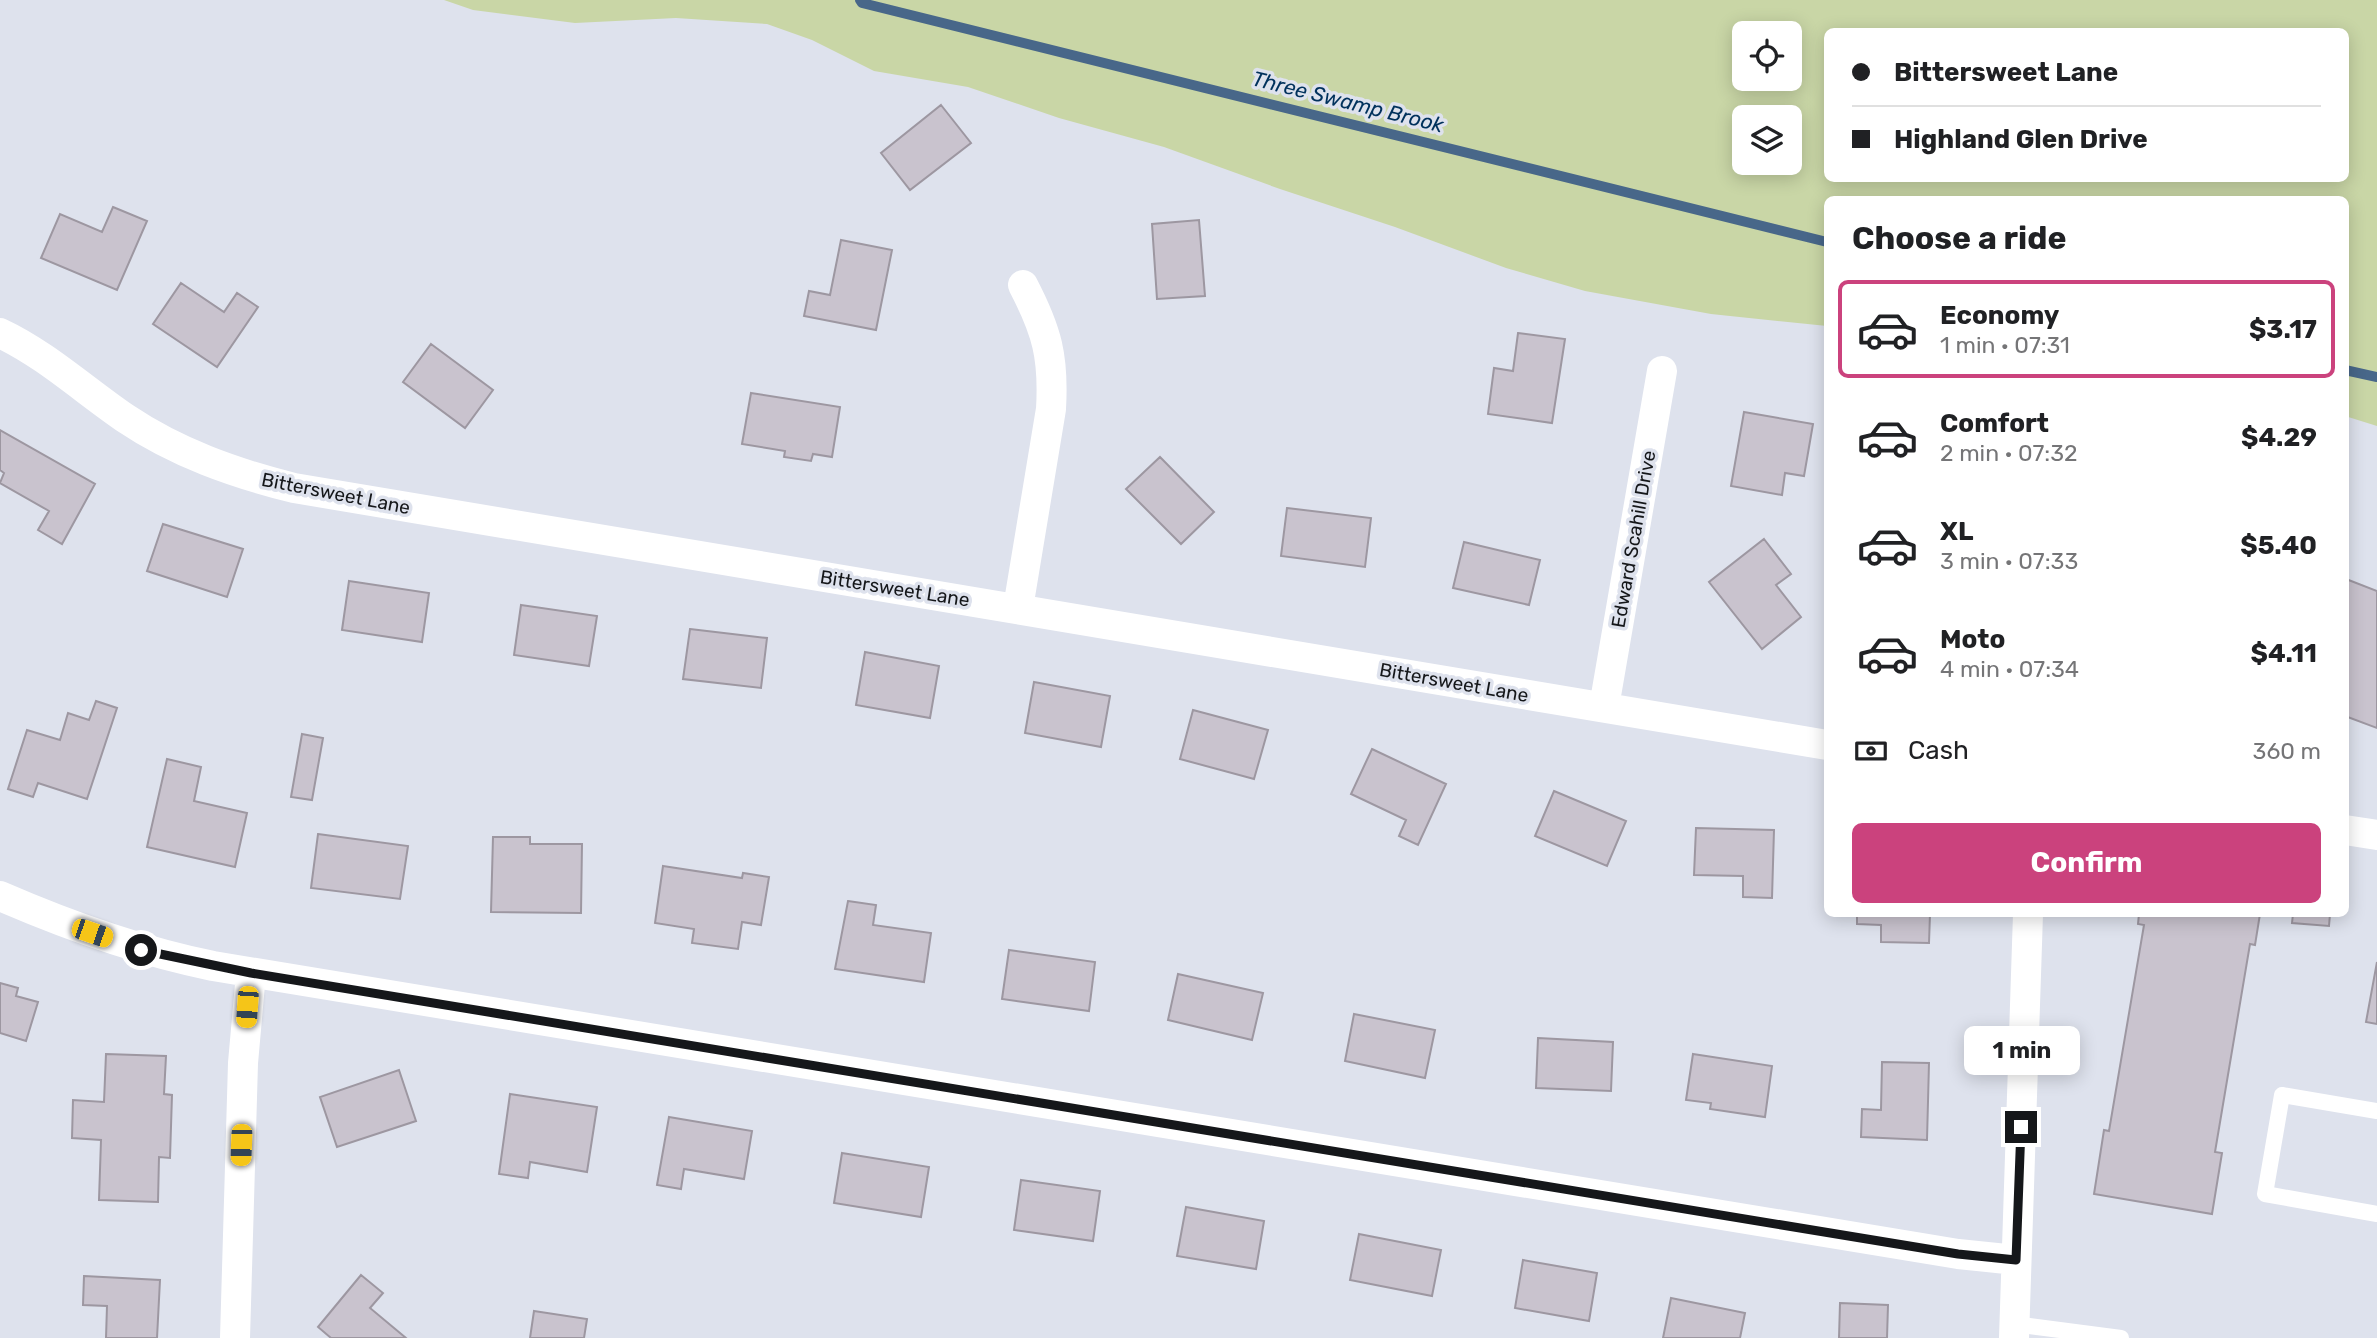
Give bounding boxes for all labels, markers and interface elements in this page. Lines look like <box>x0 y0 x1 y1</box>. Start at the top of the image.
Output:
map controls <box>1732 21 1802 175</box>
button: locate <box>1732 21 1802 91</box>
text: Bittersweet Lane <box>1894 57 2118 88</box>
water label: Three Swamp Brook <box>1250 66 1448 138</box>
button: layers <box>1732 105 1802 175</box>
text: Highland Glen Drive <box>1894 124 2148 155</box>
text: Choose a ride <box>1852 219 2066 257</box>
icon: car <box>1856 298 1919 361</box>
text: Economy <box>1940 300 2059 331</box>
text: $3.17 <box>2249 314 2317 345</box>
text: 1 min · 07:31 <box>1940 331 2070 359</box>
icon: car <box>1856 406 1919 469</box>
text: Comfort <box>1940 408 2049 439</box>
text: $4.29 <box>2241 422 2317 453</box>
text: 2 min · 07:32 <box>1940 439 2078 467</box>
street label: Edward Scahill Drive <box>1607 449 1660 630</box>
street label: Bittersweet Lane <box>260 468 412 519</box>
icon: car <box>1856 514 1919 577</box>
text: XL <box>1940 516 1973 547</box>
text: $5.40 <box>2240 530 2317 561</box>
text: 3 min · 07:33 <box>1940 547 2078 575</box>
street label: Bittersweet Lane <box>819 565 971 612</box>
icon: car <box>1856 622 1919 685</box>
text: Moto <box>1940 624 2005 655</box>
text: $4.11 <box>2251 638 2317 669</box>
text: 4 min · 07:34 <box>1940 655 2079 683</box>
street label: Bittersweet Lane <box>1378 658 1530 707</box>
icon: cash <box>1852 732 1890 770</box>
text: Cash <box>1908 735 1969 766</box>
text: 360 m <box>2253 737 2321 765</box>
button: Confirm <box>1852 823 2321 903</box>
car <box>69 916 116 950</box>
route start <box>125 934 157 966</box>
car <box>236 985 259 1029</box>
callout: 1 min <box>1963 1026 2079 1074</box>
text: 1 min <box>1993 1036 2051 1064</box>
route end <box>2005 1111 2037 1143</box>
car <box>230 1124 253 1166</box>

